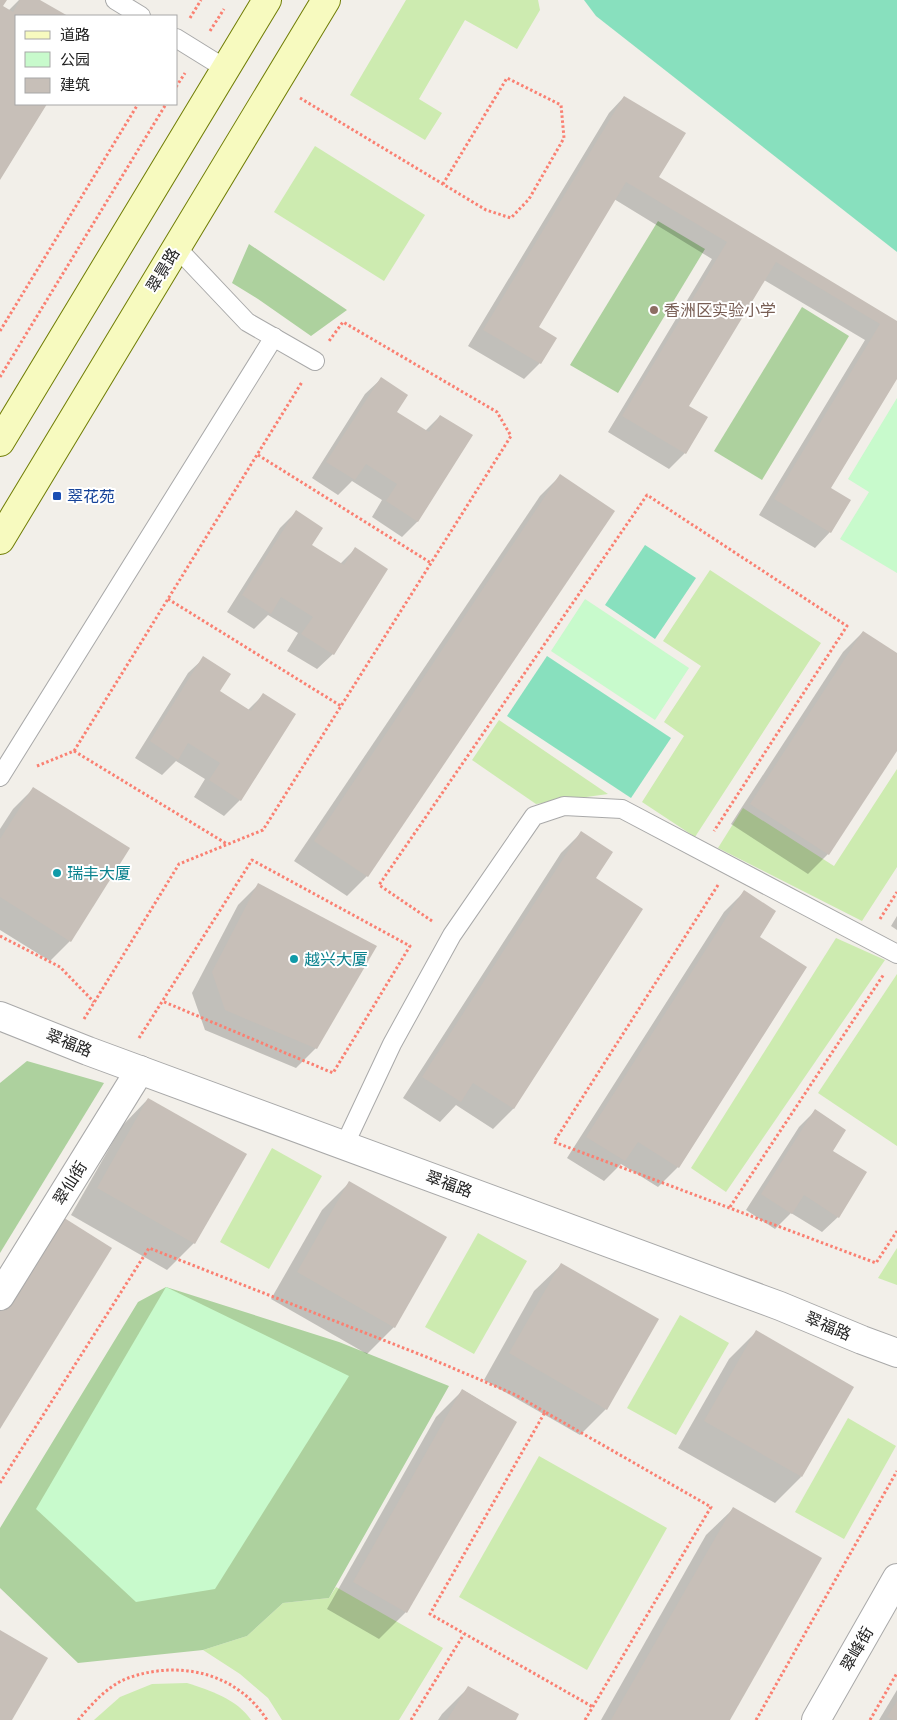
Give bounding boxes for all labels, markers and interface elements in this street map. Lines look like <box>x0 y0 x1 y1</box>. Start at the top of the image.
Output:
legend <box>15 15 178 105</box>
text: 道路 <box>60 26 90 44</box>
text: 公园 <box>60 51 90 69</box>
text: 建筑 <box>60 76 90 94</box>
street label: 翠景路 <box>142 245 184 295</box>
place label: 香洲区实验小学 <box>664 301 776 320</box>
marker: 香洲区实验小学 <box>648 304 660 316</box>
place label: 翠花苑 <box>67 487 115 506</box>
marker: 翠花苑 <box>51 490 63 502</box>
place label: 瑞丰大厦 <box>67 864 131 883</box>
marker: 瑞丰大厦 <box>51 867 63 879</box>
place label: 越兴大厦 <box>304 950 368 969</box>
marker: 越兴大厦 <box>288 953 300 965</box>
street label: 翠福路 <box>43 1025 95 1061</box>
street label: 翠仙街 <box>49 1158 91 1208</box>
street label: 翠福路 <box>423 1167 475 1201</box>
street label: 翠福路 <box>802 1308 854 1344</box>
street label: 翠峰街 <box>837 1623 877 1675</box>

